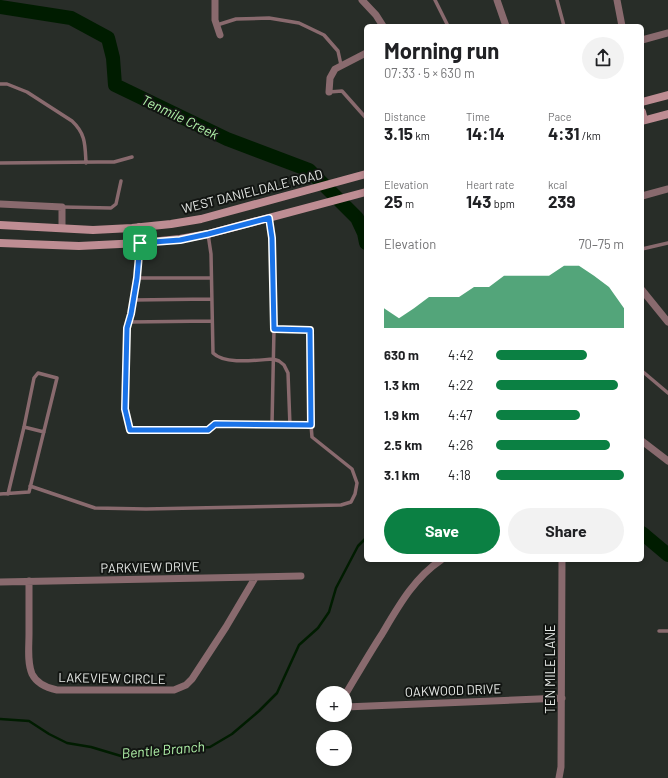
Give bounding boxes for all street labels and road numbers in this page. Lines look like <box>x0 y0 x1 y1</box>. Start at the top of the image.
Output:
street label: WEST DANIELDALE ROAD <box>180 166 324 216</box>
street label: PARKVIEW DRIVE <box>100 558 200 576</box>
street label: TEN MILE LANE <box>542 624 558 714</box>
street label: LAKEVIEW CIRCLE <box>58 669 166 687</box>
street label: OAKWOOD DRIVE <box>404 680 502 700</box>

